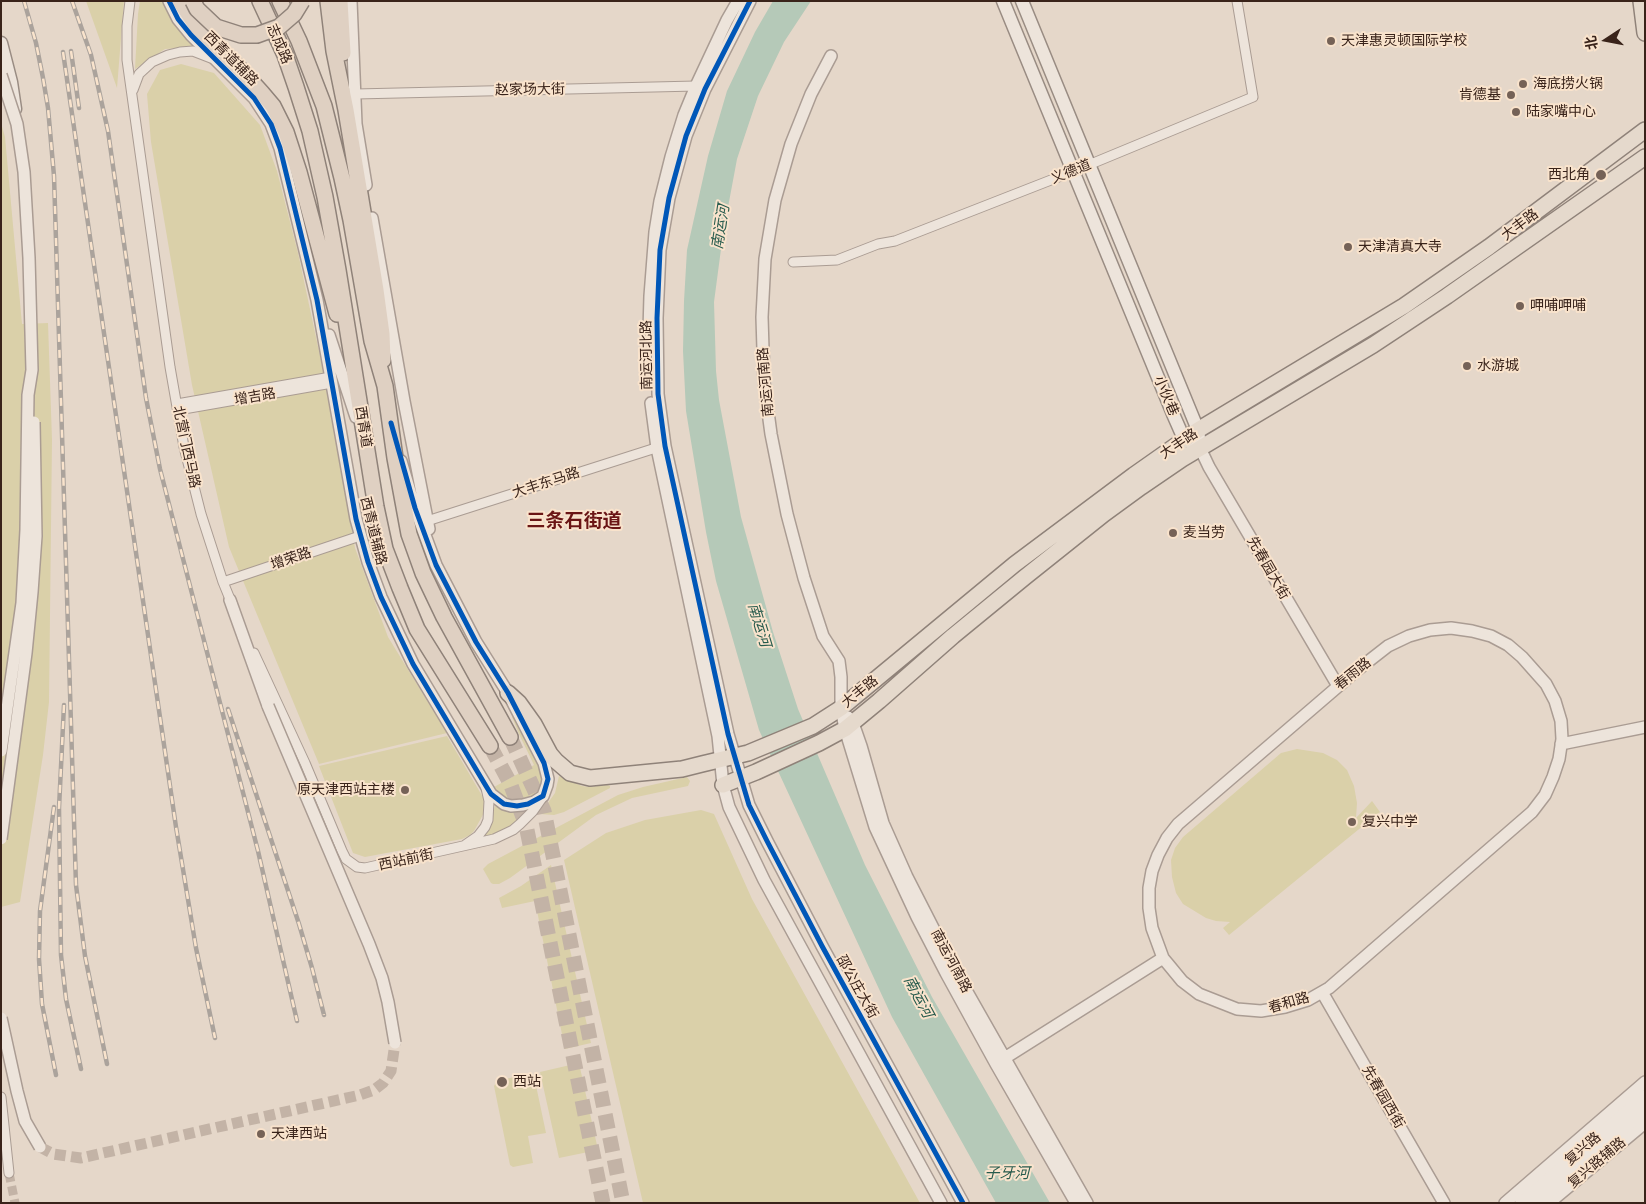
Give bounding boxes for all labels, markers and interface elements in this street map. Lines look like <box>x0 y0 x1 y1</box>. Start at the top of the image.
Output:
north arrow <box>1581 15 1631 65</box>
street label: 志成路 <box>263 21 295 67</box>
street label: 西青道辅路 <box>200 28 262 90</box>
place label: 天津惠灵顿国际学校 <box>1341 33 1467 49</box>
text: 北 <box>1581 34 1601 51</box>
marker: 天津惠灵顿国际学校 <box>1325 35 1337 47</box>
place label: 海底捞火锅 <box>1533 76 1603 92</box>
marker: 海底捞火锅 <box>1517 78 1529 90</box>
street label: 赵家场大街 <box>495 81 565 99</box>
place label: 肯德基 <box>1459 87 1501 103</box>
marker: 肯德基 <box>1505 89 1517 101</box>
place label: 陆家嘴中心 <box>1526 104 1596 120</box>
marker: 陆家嘴中心 <box>1510 106 1522 118</box>
street label: 义德道 <box>1048 156 1094 188</box>
place label: 西北角 <box>1548 167 1590 183</box>
marker: 西北角 <box>1594 168 1608 182</box>
water label: 南运河 <box>709 203 733 251</box>
street label: 大丰路 <box>1498 206 1542 244</box>
place label: 天津清真大寺 <box>1358 239 1442 255</box>
marker: 天津清真大寺 <box>1342 241 1354 253</box>
place label: 呷哺呷哺 <box>1530 298 1586 314</box>
marker: 呷哺呷哺 <box>1514 300 1526 312</box>
street label: 南运河北路 <box>638 320 656 390</box>
street label: 南运河南路 <box>755 346 777 418</box>
place label: 水游城 <box>1477 358 1519 374</box>
marker: 水游城 <box>1461 360 1473 372</box>
street label: 小伙巷 <box>1150 373 1182 419</box>
street label: 增吉路 <box>233 385 277 409</box>
street label: 北营门西马路 <box>169 404 203 490</box>
street label: 西青道 <box>351 405 375 449</box>
street label: 大丰路 <box>1157 425 1201 463</box>
street label: 大丰东马路 <box>510 464 582 502</box>
street label: 西青道辅路 <box>356 495 390 567</box>
district label: 三条石街道 <box>527 511 621 533</box>
place label: 麦当劳 <box>1183 525 1225 541</box>
marker: 麦当劳 <box>1167 527 1179 539</box>
street label: 先春园大街 <box>1243 533 1293 603</box>
street label: 增荣路 <box>268 544 314 574</box>
water label: 南运河 <box>744 601 774 649</box>
street label: 春雨路 <box>1331 654 1375 694</box>
street label: 大丰路 <box>838 672 882 712</box>
place label: 原天津西站主楼 <box>297 782 395 798</box>
marker: 原天津西站主楼 <box>399 784 411 796</box>
place label: 复兴中学 <box>1362 814 1418 830</box>
marker: 复兴中学 <box>1346 816 1358 828</box>
street label: 西站前街 <box>377 846 435 874</box>
street label: 南运河南路 <box>927 926 975 996</box>
street label: 邵公庄大街 <box>833 952 881 1022</box>
water label: 南运河 <box>899 973 937 1021</box>
street label: 春和路 <box>1266 989 1312 1017</box>
street label: 先春园西街 <box>1358 1062 1408 1132</box>
place label: 西站 <box>513 1074 541 1090</box>
marker: 西站 <box>495 1075 509 1089</box>
place label: 天津西站 <box>271 1126 327 1142</box>
marker: 天津西站 <box>255 1128 267 1140</box>
street label: 复兴路 <box>1562 1129 1604 1169</box>
street label: 复兴路辅路 <box>1565 1134 1629 1192</box>
water label: 子牙河 <box>985 1165 1029 1183</box>

